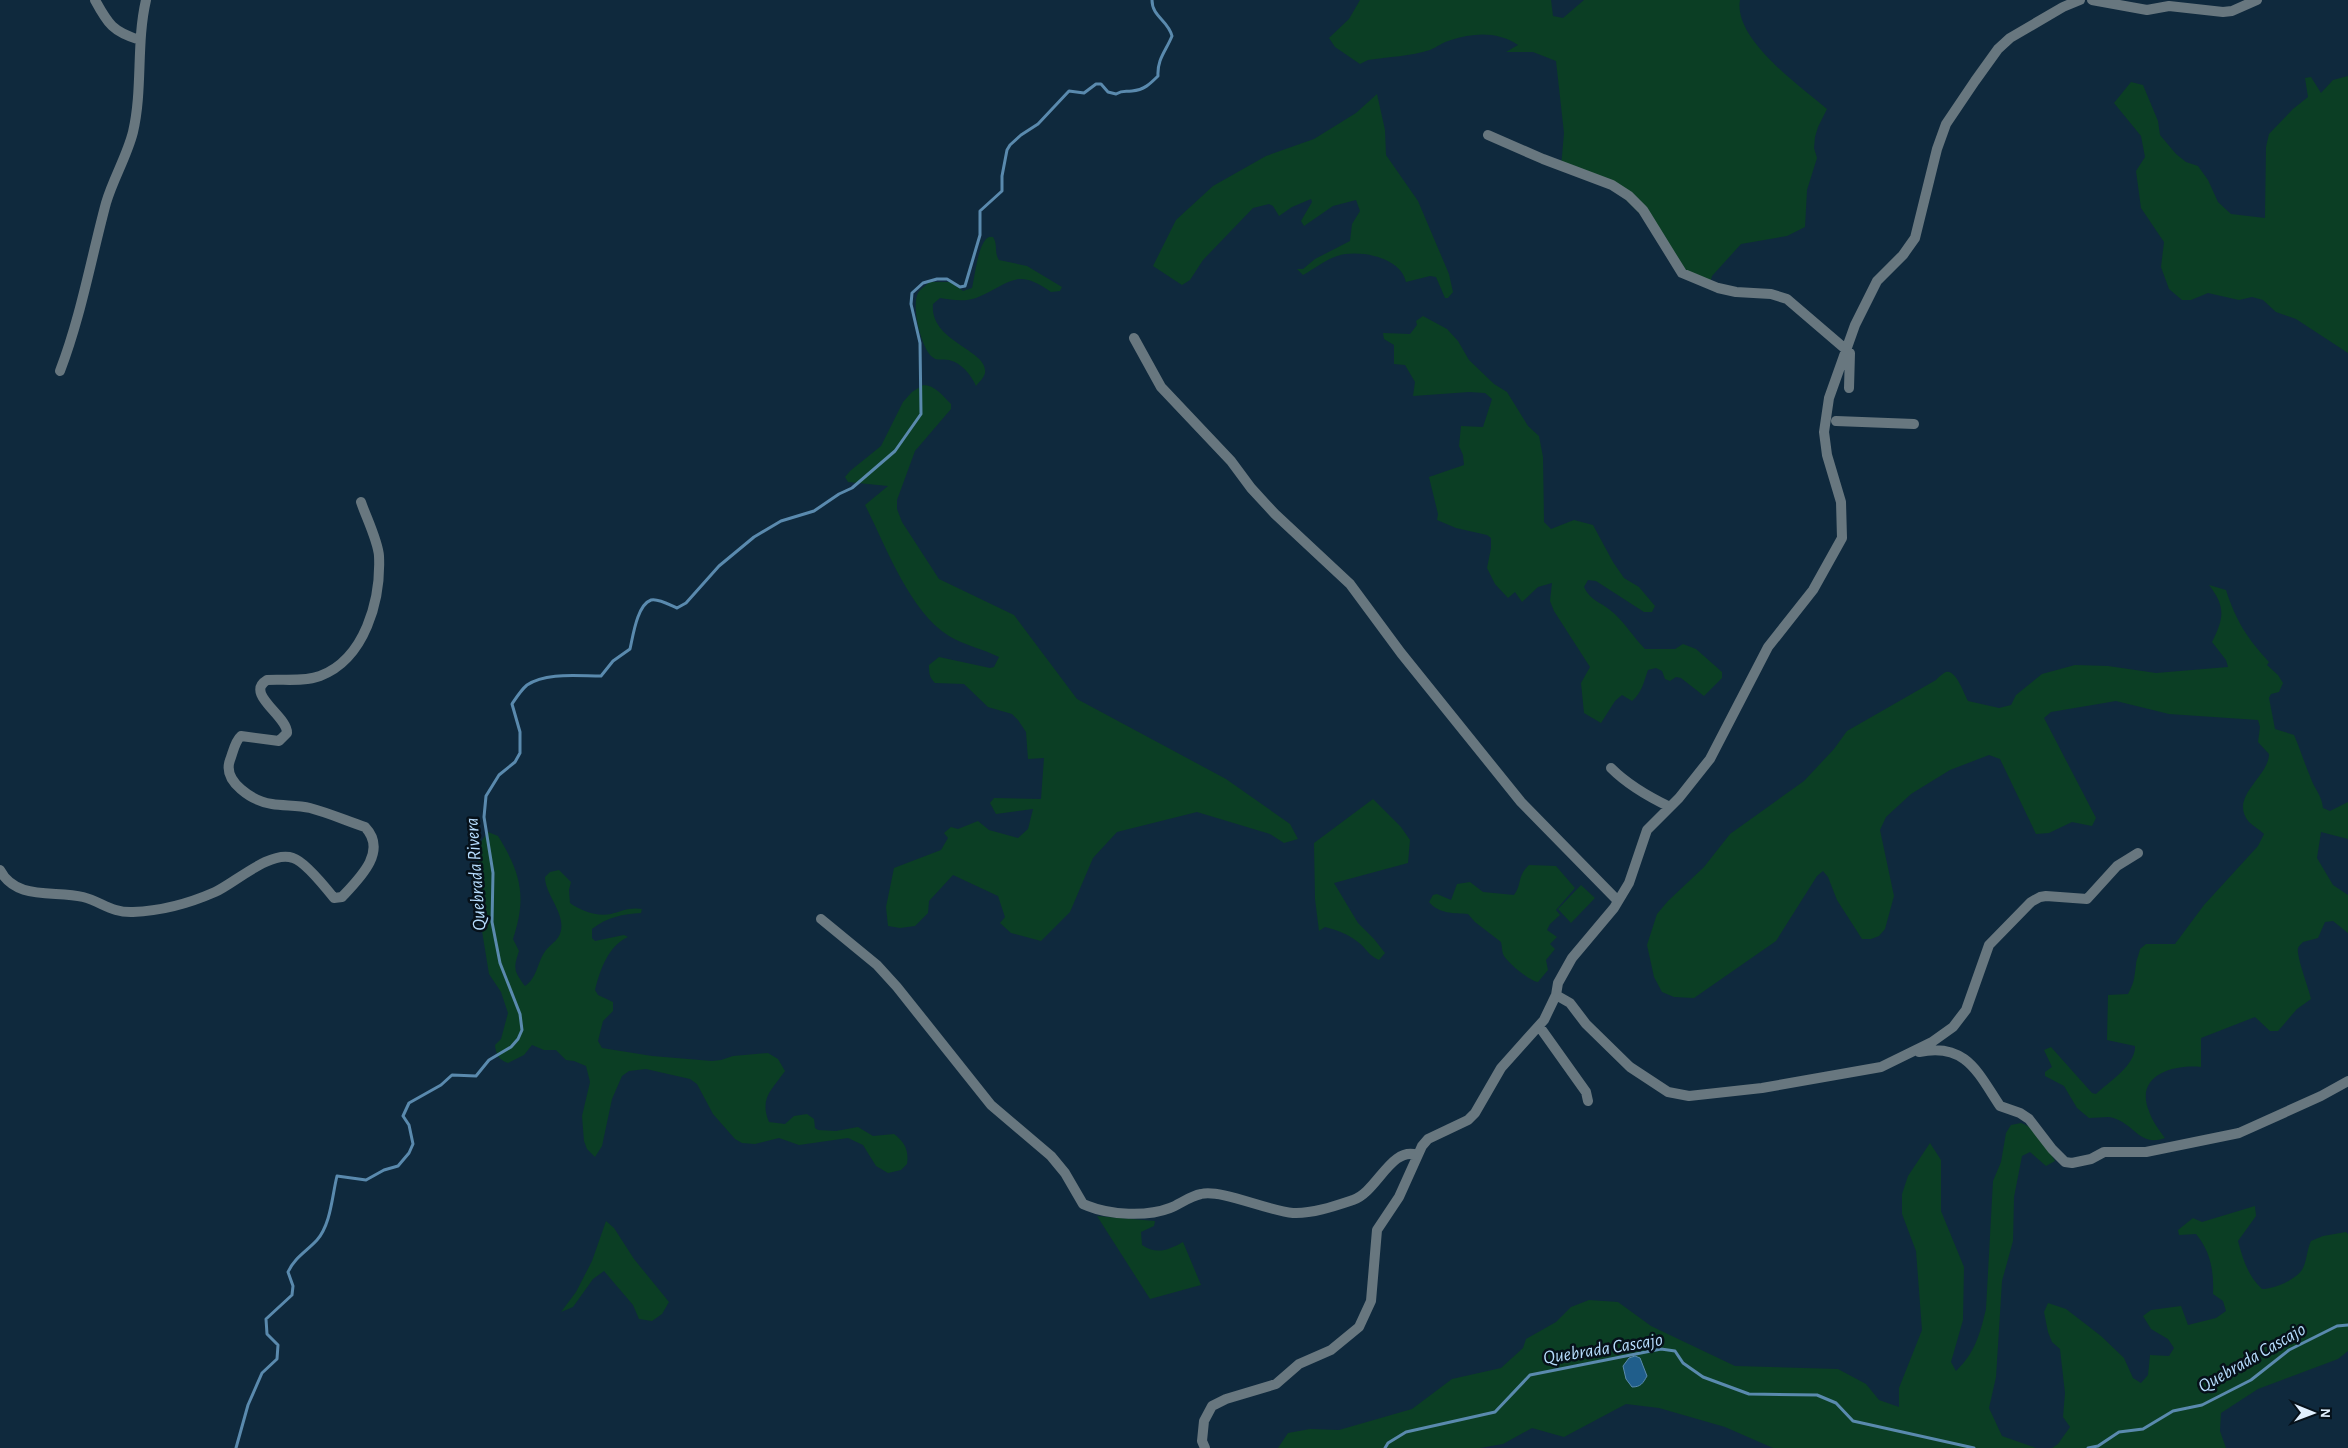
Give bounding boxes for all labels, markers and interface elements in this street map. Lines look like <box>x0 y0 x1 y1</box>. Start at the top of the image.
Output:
water label: Quebrada Rivera <box>463 817 489 931</box>
water label: Quebrada Cascajo <box>2195 1320 2309 1396</box>
water label: Quebrada Cascajo <box>1542 1330 1664 1368</box>
north arrow <box>2288 1388 2338 1438</box>
text: N <box>2318 1408 2332 1418</box>

